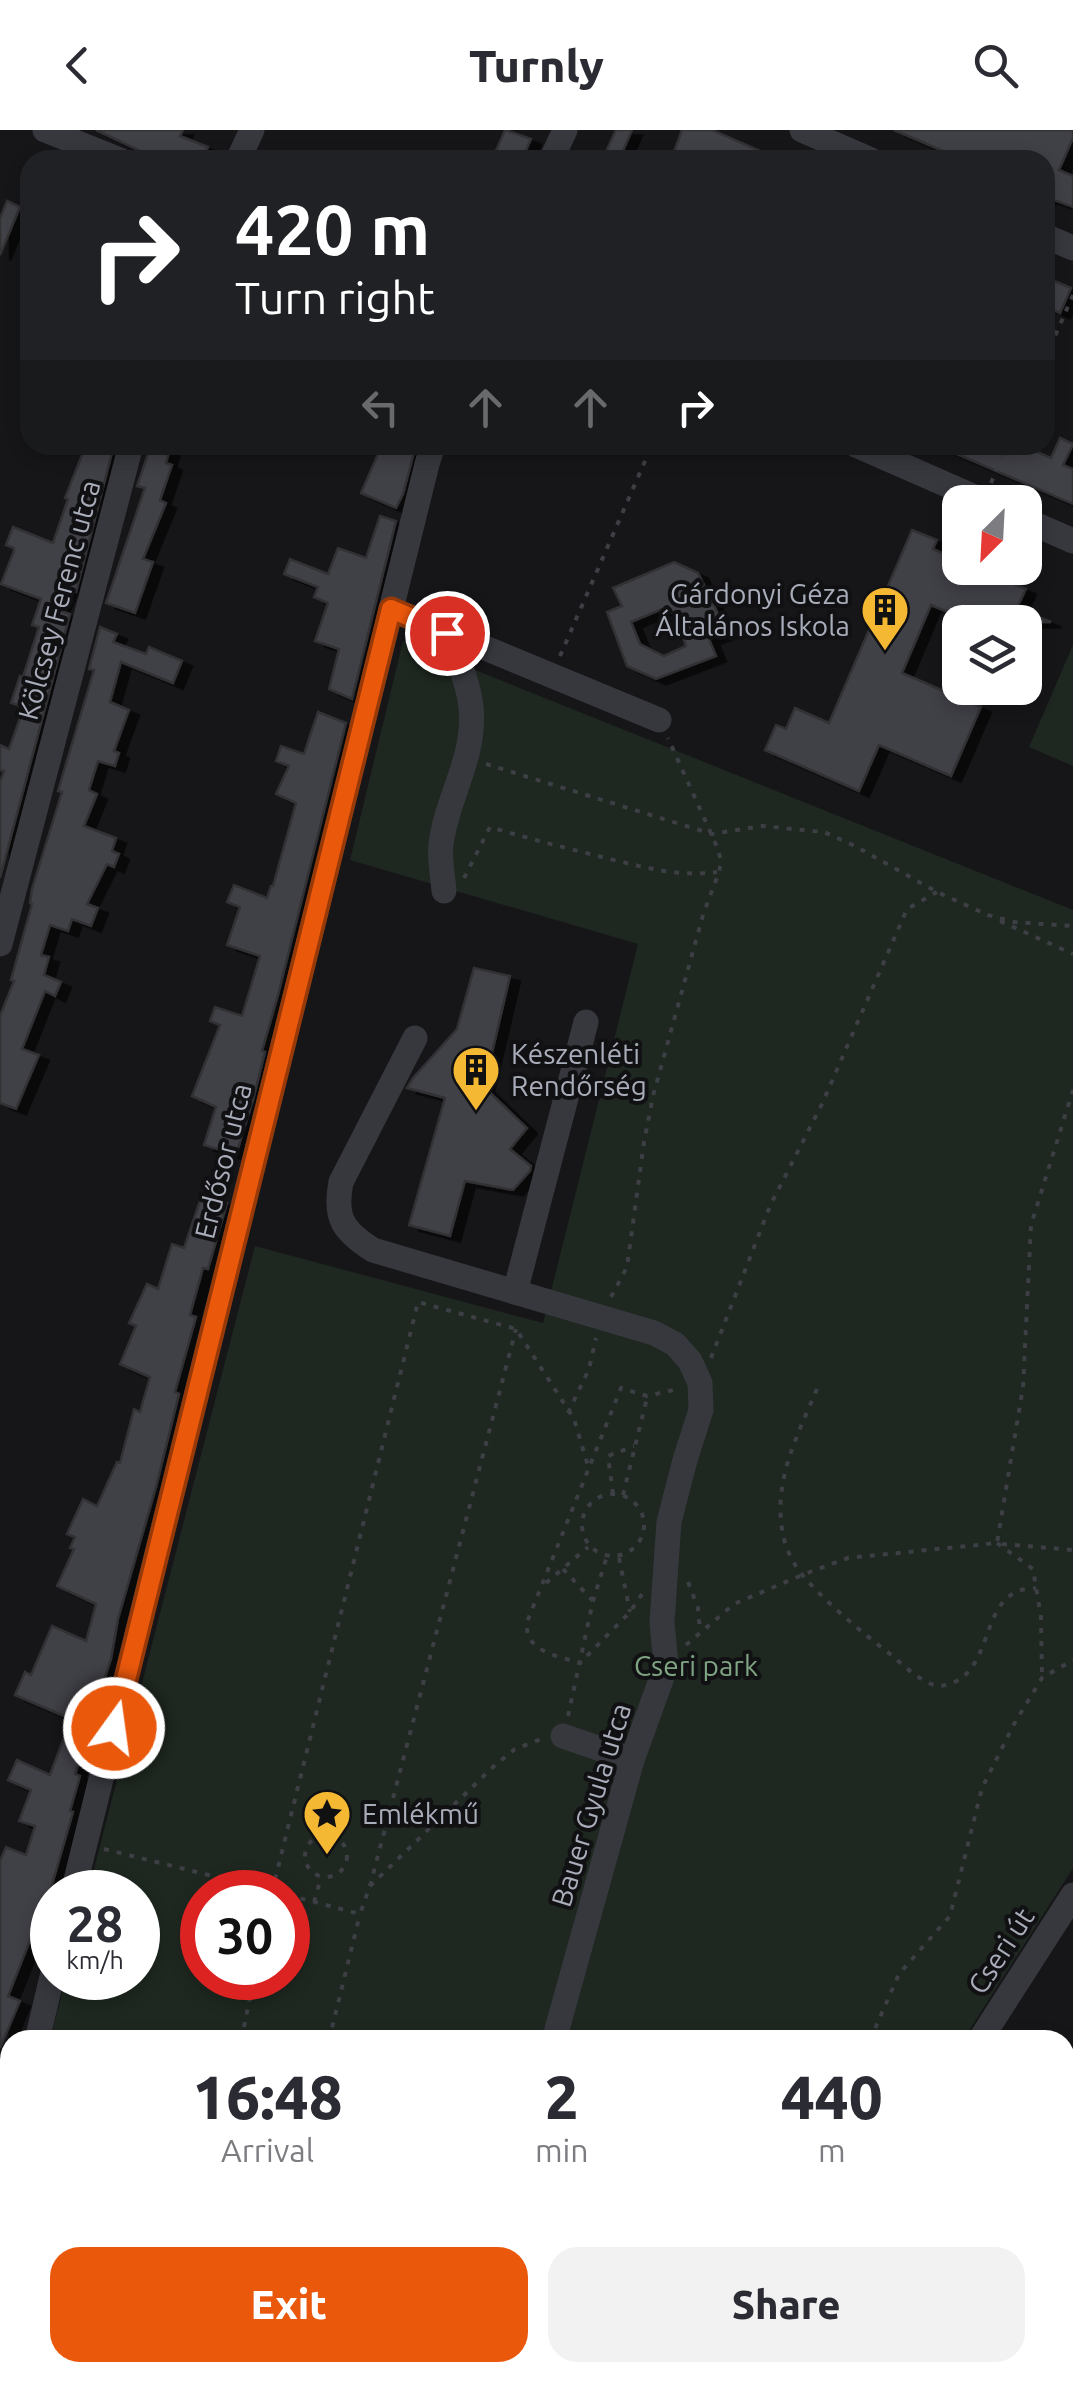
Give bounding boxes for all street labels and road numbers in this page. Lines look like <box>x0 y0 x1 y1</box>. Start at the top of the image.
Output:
street label: Kölcsey Ferenc utca <box>12 477 105 723</box>
street label: Erdősor utca <box>188 1080 257 1242</box>
street label: Bauer Gyula utca <box>545 1699 636 1910</box>
street label: Cseri út <box>962 1902 1040 1999</box>

